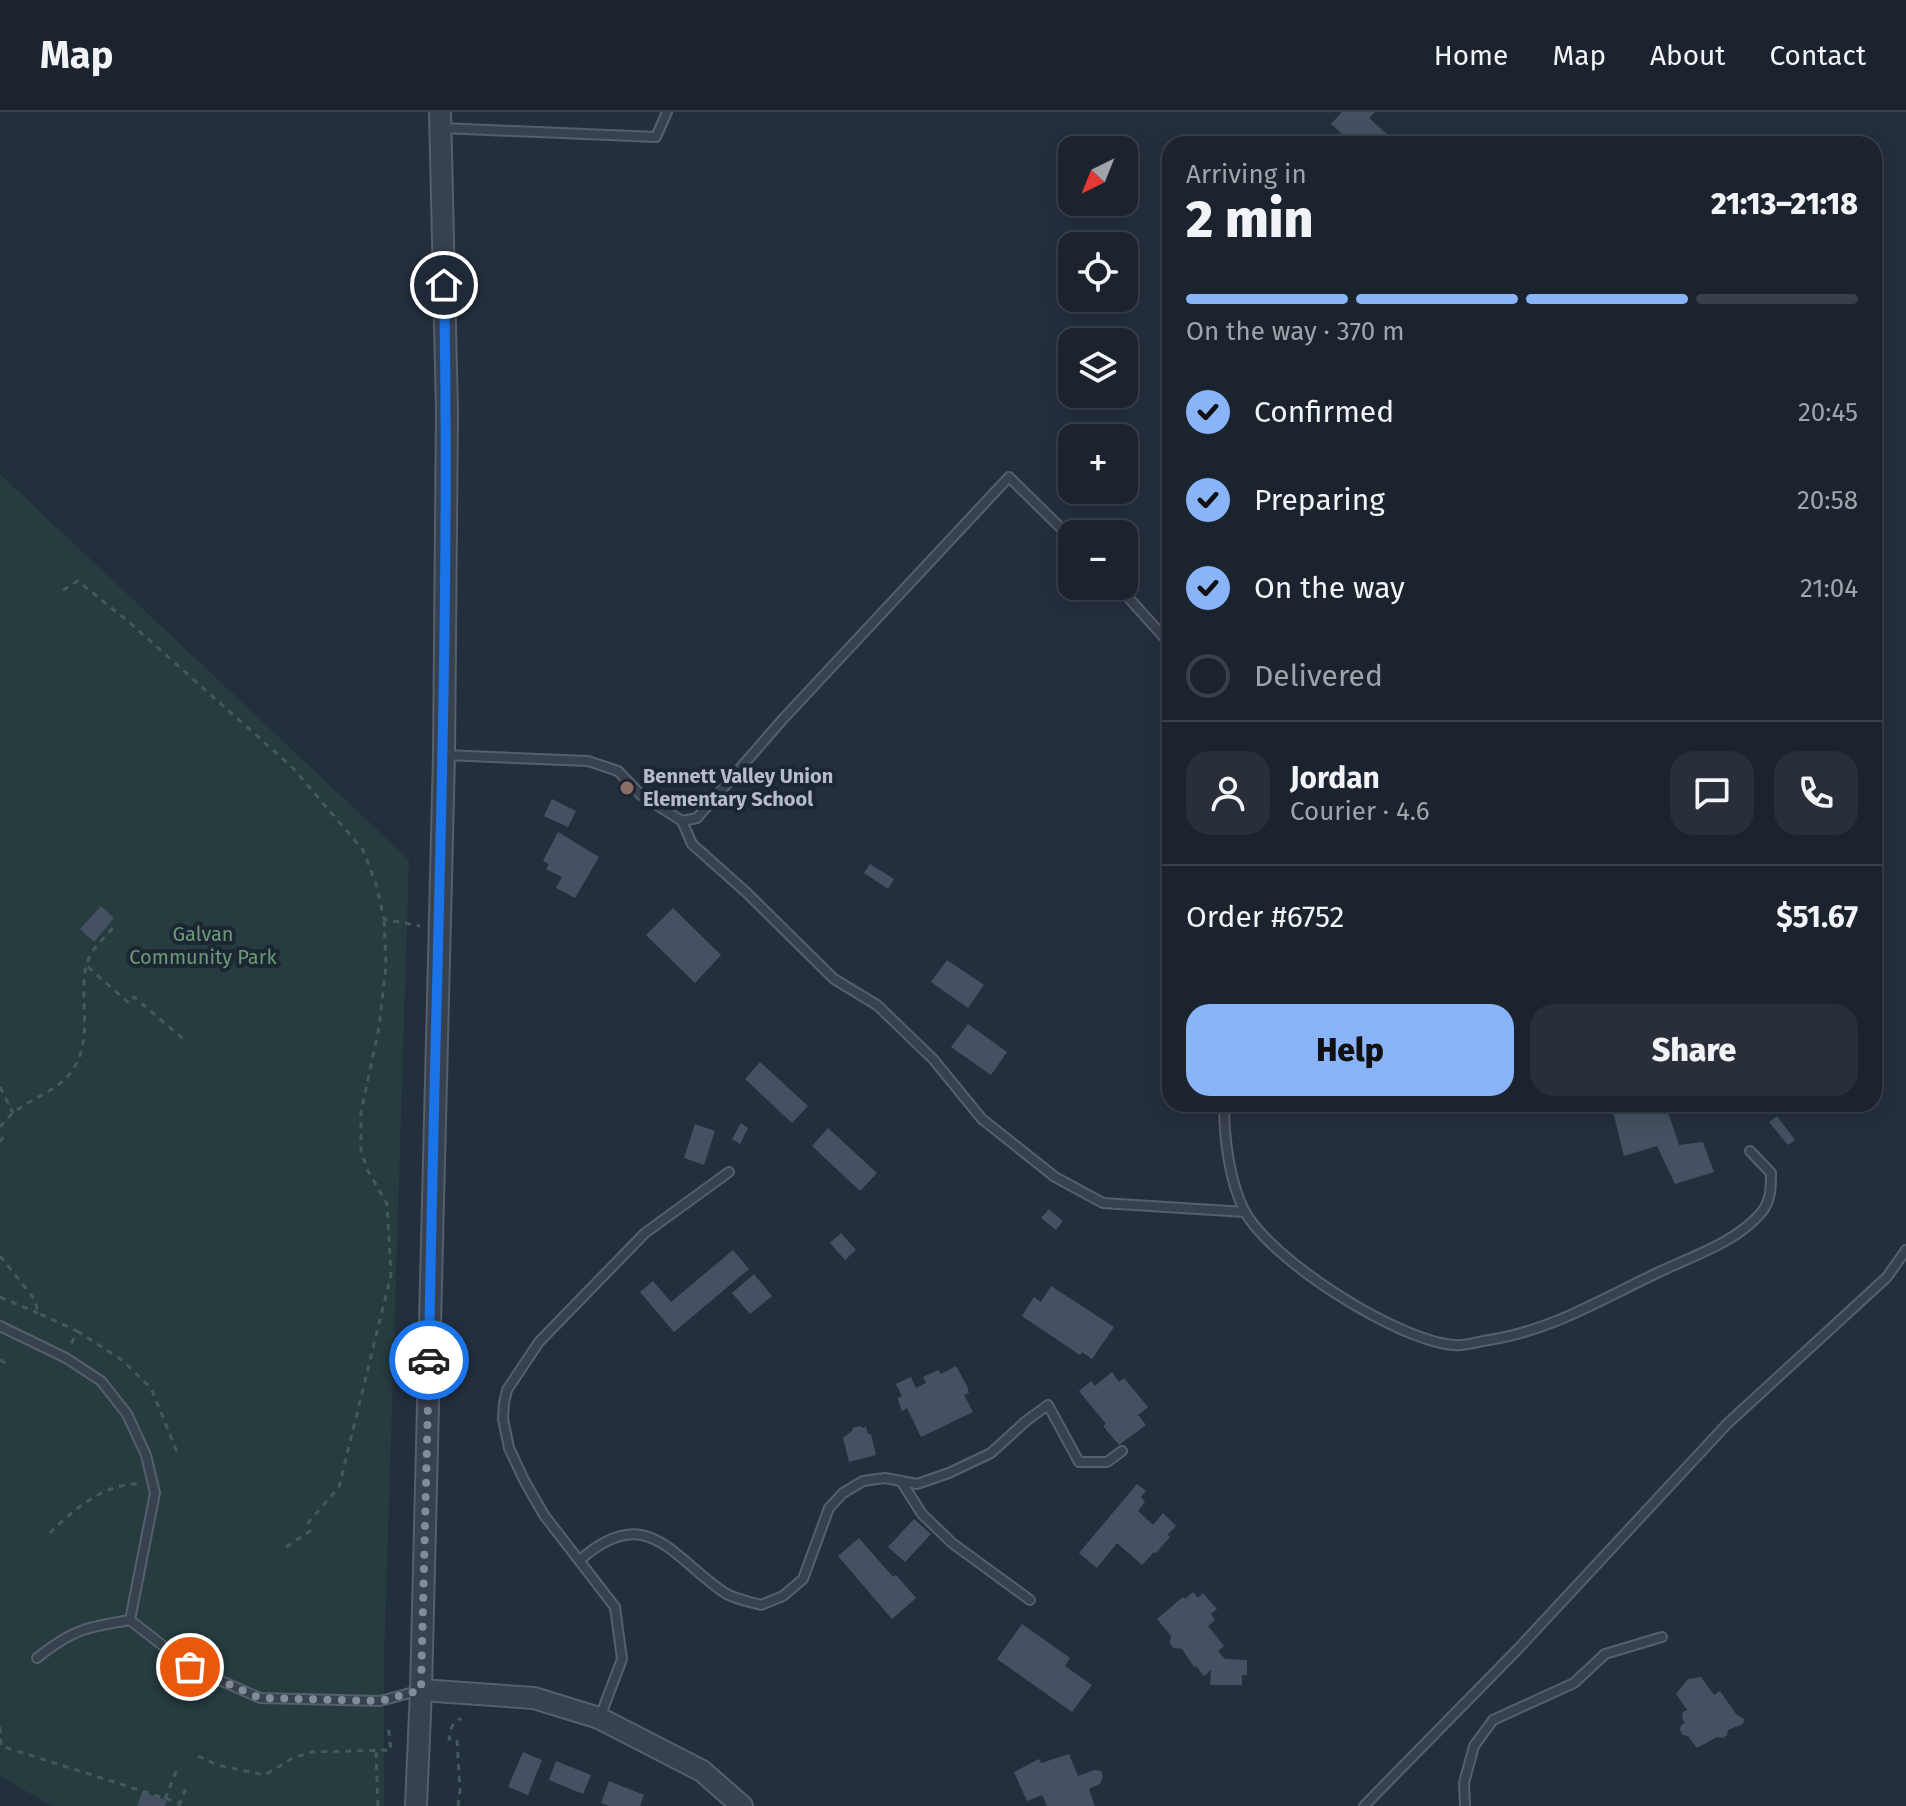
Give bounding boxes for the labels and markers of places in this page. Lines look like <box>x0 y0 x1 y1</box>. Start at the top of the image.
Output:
pin <box>410 251 478 319</box>
place label: Bennett Valley Union Elementary School <box>643 764 833 811</box>
marker: Bennett Valley Union Elementary School <box>618 779 636 797</box>
pin <box>156 1633 224 1701</box>

